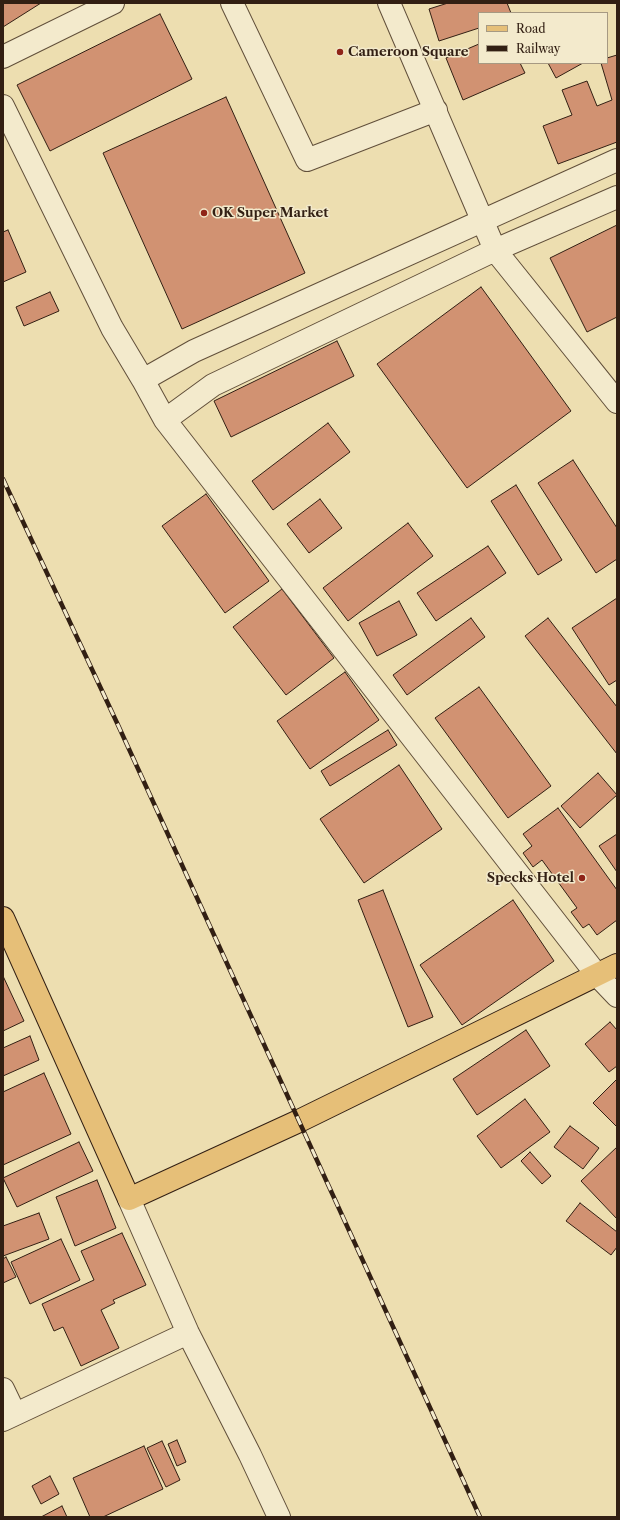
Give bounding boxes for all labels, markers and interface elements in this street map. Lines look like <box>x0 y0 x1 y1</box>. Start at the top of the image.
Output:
legend <box>478 12 608 64</box>
text: Road <box>516 21 546 36</box>
text: Railway <box>516 41 561 56</box>
place label: Cameroon Square <box>348 44 469 60</box>
marker: Cameroon Square <box>335 47 345 57</box>
place label: OK Super Market <box>212 205 328 221</box>
marker: OK Super Market <box>199 208 209 218</box>
place label: Specks Hotel <box>487 870 574 886</box>
marker: Specks Hotel <box>577 873 587 883</box>

